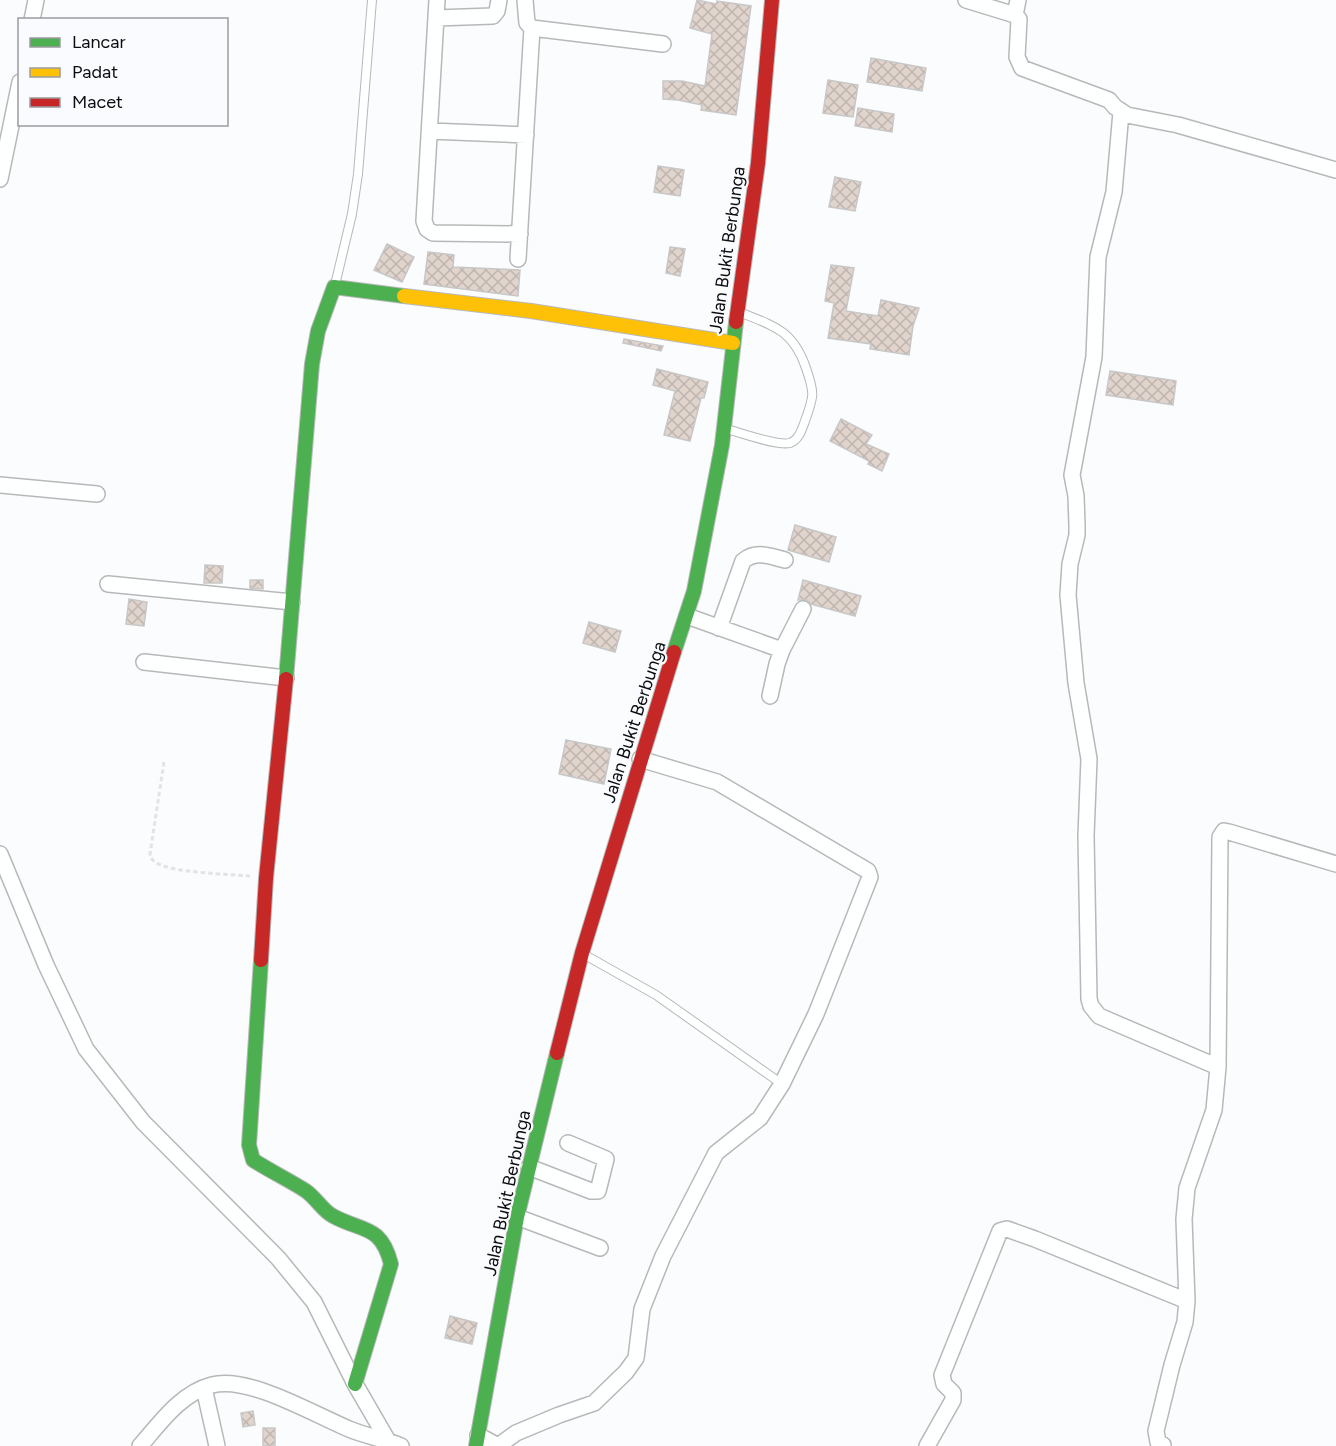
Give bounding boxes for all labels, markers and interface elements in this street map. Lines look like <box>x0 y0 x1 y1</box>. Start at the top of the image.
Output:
legend <box>18 18 228 126</box>
text: Lancar <box>72 31 126 53</box>
text: Padat <box>72 61 118 83</box>
text: Macet <box>72 91 123 113</box>
street label: Jalan Bukit Berbunga <box>704 165 750 335</box>
street label: Jalan Bukit Berbunga <box>597 638 671 806</box>
street label: Jalan Bukit Berbunga <box>479 1108 535 1278</box>

